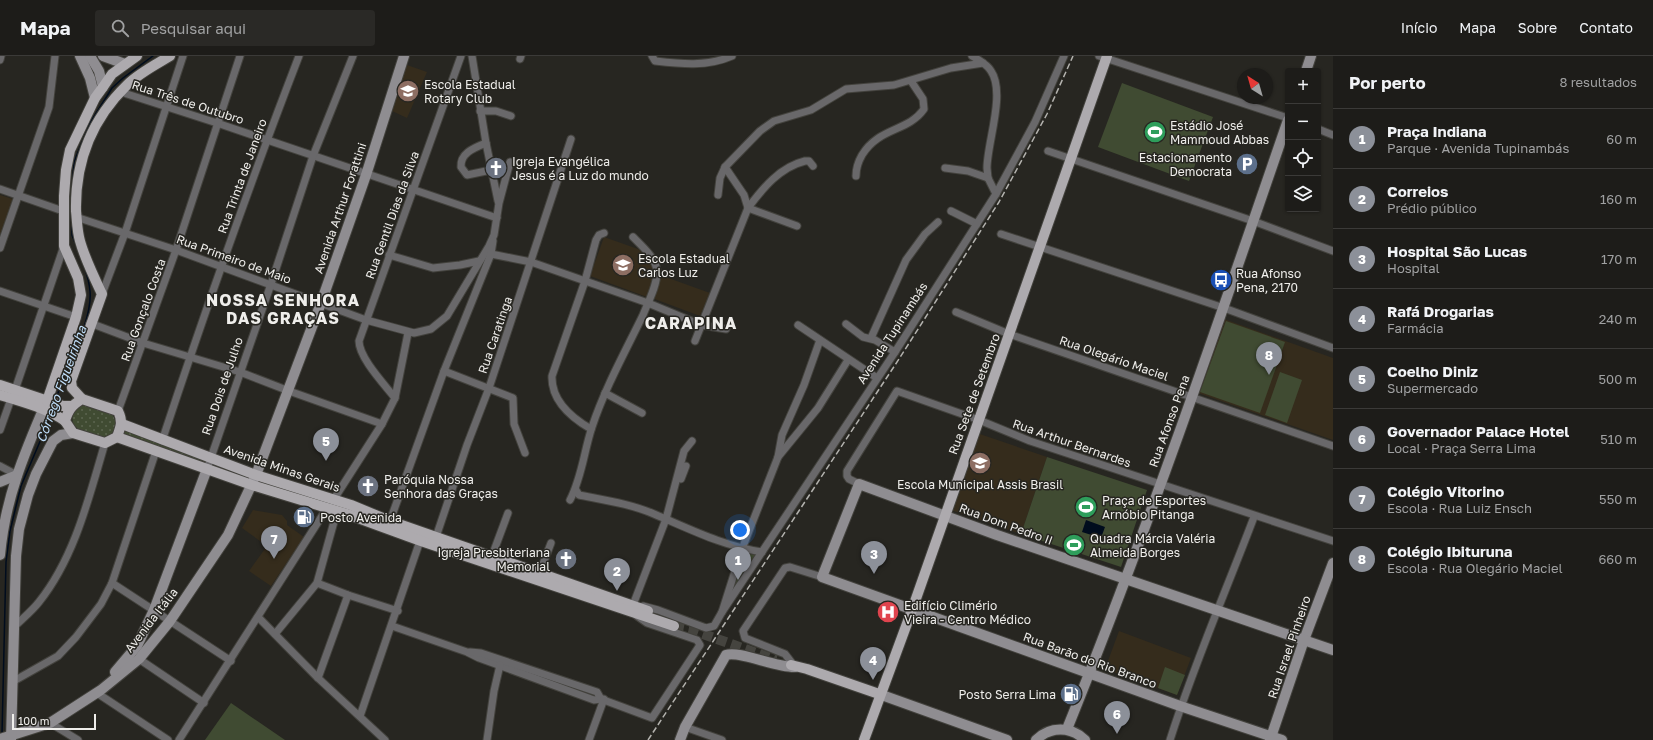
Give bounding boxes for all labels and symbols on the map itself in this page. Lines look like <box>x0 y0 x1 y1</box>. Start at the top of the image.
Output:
north arrow <box>1237 68 1273 104</box>
street label: Rua Três de Outubro <box>130 77 246 127</box>
place label: Escola Estadual Rotary Club <box>424 77 516 106</box>
school or university icon: Escola Estadual Rotary Club <box>395 78 421 104</box>
street label: Rua Trinta de Janeiro <box>214 117 270 235</box>
place label: Estádio José Mammoud Abbas <box>1170 118 1269 147</box>
sports icon: Estádio José Mammoud Abbas <box>1142 119 1168 145</box>
street label: Avenida Arthur Forattini <box>311 141 369 275</box>
street label: Rua Gentil Dias da Silva <box>362 149 422 281</box>
place label: Estacionamento Democrata <box>1139 150 1232 179</box>
parking icon: Estacionamento Democrata <box>1234 151 1260 177</box>
place label: Igreja Evangélica Jesus é a Luz do mundo <box>512 154 649 183</box>
church icon: Igreja Evangélica Jesus é a Luz do mundo <box>483 155 509 181</box>
street label: Rua Primeiro de Maio <box>175 231 293 287</box>
place label: Escola Estadual Carlos Luz <box>638 251 730 280</box>
school or university icon: Escola Estadual Carlos Luz <box>610 252 636 278</box>
street label: Rua Gonçalo Costa <box>117 256 169 364</box>
place label: Rua Afonso Pena, 2170 <box>1236 266 1301 295</box>
bus stop icon: Rua Afonso Pena, 2170 <box>1208 267 1234 293</box>
street label: Avenida Tupinambás <box>854 279 930 387</box>
district label: NOSSA SENHORA DAS GRAÇAS <box>206 290 360 328</box>
street label: Rua Caratinga <box>475 294 515 376</box>
district label: CARAPINA <box>645 313 737 333</box>
water label: Córrego Figueirinha <box>32 323 90 445</box>
street label: Rua Sete de Setembro <box>945 331 1003 457</box>
street label: Rua Olegário Maciel <box>1057 332 1171 384</box>
street label: Rua Dois de Julho <box>198 335 246 437</box>
pin: 8 <box>1256 342 1282 375</box>
street label: Rua Afonso Pena <box>1145 373 1193 469</box>
street label: Rua Arthur Bernardes <box>1011 416 1133 470</box>
pin: 5 <box>313 428 339 461</box>
street label: Avenida Minas Gerais <box>222 441 342 495</box>
school or university icon: Escola Municipal Assis Brasil <box>967 450 993 476</box>
place label: Paróquia Nossa Senhora das Graças <box>384 472 498 501</box>
church icon: Paróquia Nossa Senhora das Graças <box>355 473 381 499</box>
place label: Escola Municipal Assis Brasil <box>897 477 1063 492</box>
place label: Praça de Esportes Arnóbio Pitanga <box>1102 493 1206 522</box>
sports icon: Praça de Esportes Arnóbio Pitanga <box>1073 494 1099 520</box>
street label: Rua Dom Pedro II <box>957 500 1055 548</box>
fuel station icon: Posto Avenida <box>291 504 317 530</box>
place label: Posto Avenida <box>320 510 402 525</box>
your location <box>730 520 750 540</box>
pin: 7 <box>261 526 287 559</box>
place label: Quadra Márcia Valéria Almeida Borges <box>1090 531 1215 560</box>
sports icon: Quadra Márcia Valéria Almeida Borges <box>1061 532 1087 558</box>
pin: 3 <box>861 541 887 574</box>
place label: Igreja Presbiteriana Memorial <box>437 545 550 574</box>
church icon: Igreja Presbiteriana Memorial <box>553 546 579 572</box>
pin: 1 <box>725 547 751 580</box>
pin: 2 <box>604 558 630 591</box>
street label: Avenida Itália <box>121 585 181 655</box>
street label: Rua Israel Pinheiro <box>1264 593 1314 701</box>
place label: Edifício Climério Vieira - Centro Médico <box>904 598 1031 627</box>
hospital icon: Edifício Climério Vieira - Centro Médico <box>875 599 901 625</box>
street label: Rua Barão do Rio Branco <box>1021 629 1159 691</box>
pin: 4 <box>860 647 886 680</box>
fuel station icon: Posto Serra Lima <box>1058 681 1084 707</box>
place label: Posto Serra Lima <box>959 687 1056 702</box>
pin: 6 <box>1104 701 1130 734</box>
scale bar <box>12 712 96 731</box>

